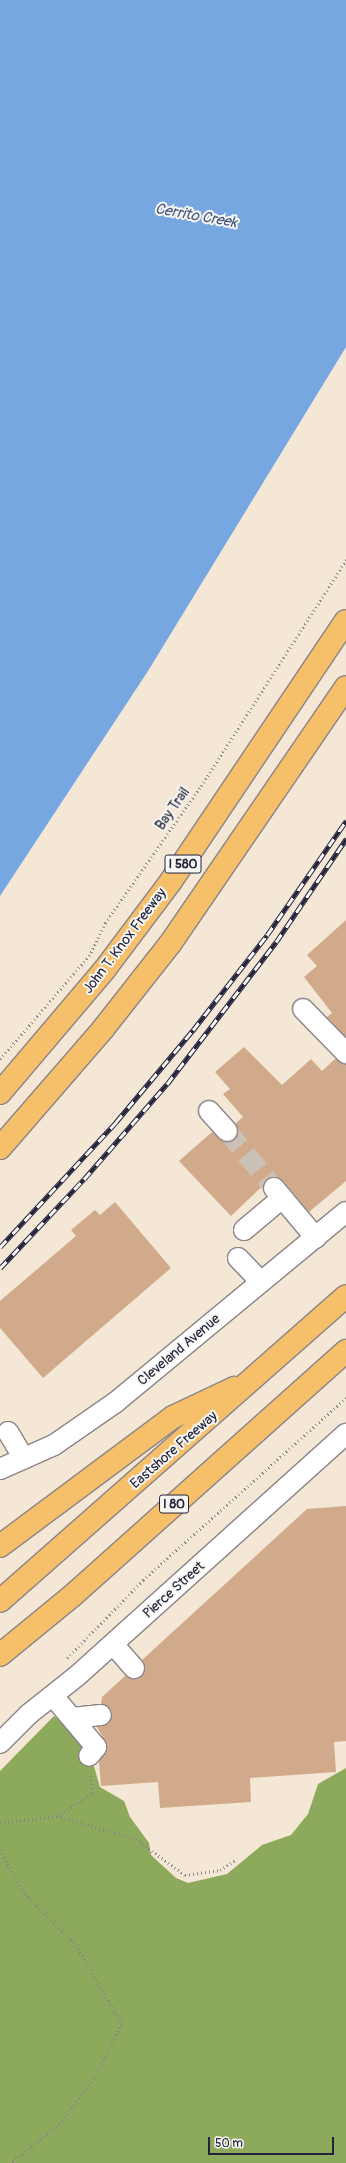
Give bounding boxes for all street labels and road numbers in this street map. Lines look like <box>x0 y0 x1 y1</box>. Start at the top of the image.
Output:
street label: Bay Trail <box>152 784 194 834</box>
road number: I 580 <box>164 853 202 875</box>
street label: John T. Knox Freeway <box>80 885 170 997</box>
street label: Cleveland Avenue <box>134 1311 224 1389</box>
street label: Eastshore Freeway <box>127 1408 221 1492</box>
road number: I 80 <box>159 1493 189 1515</box>
street label: Pierce Street <box>140 1558 208 1622</box>

